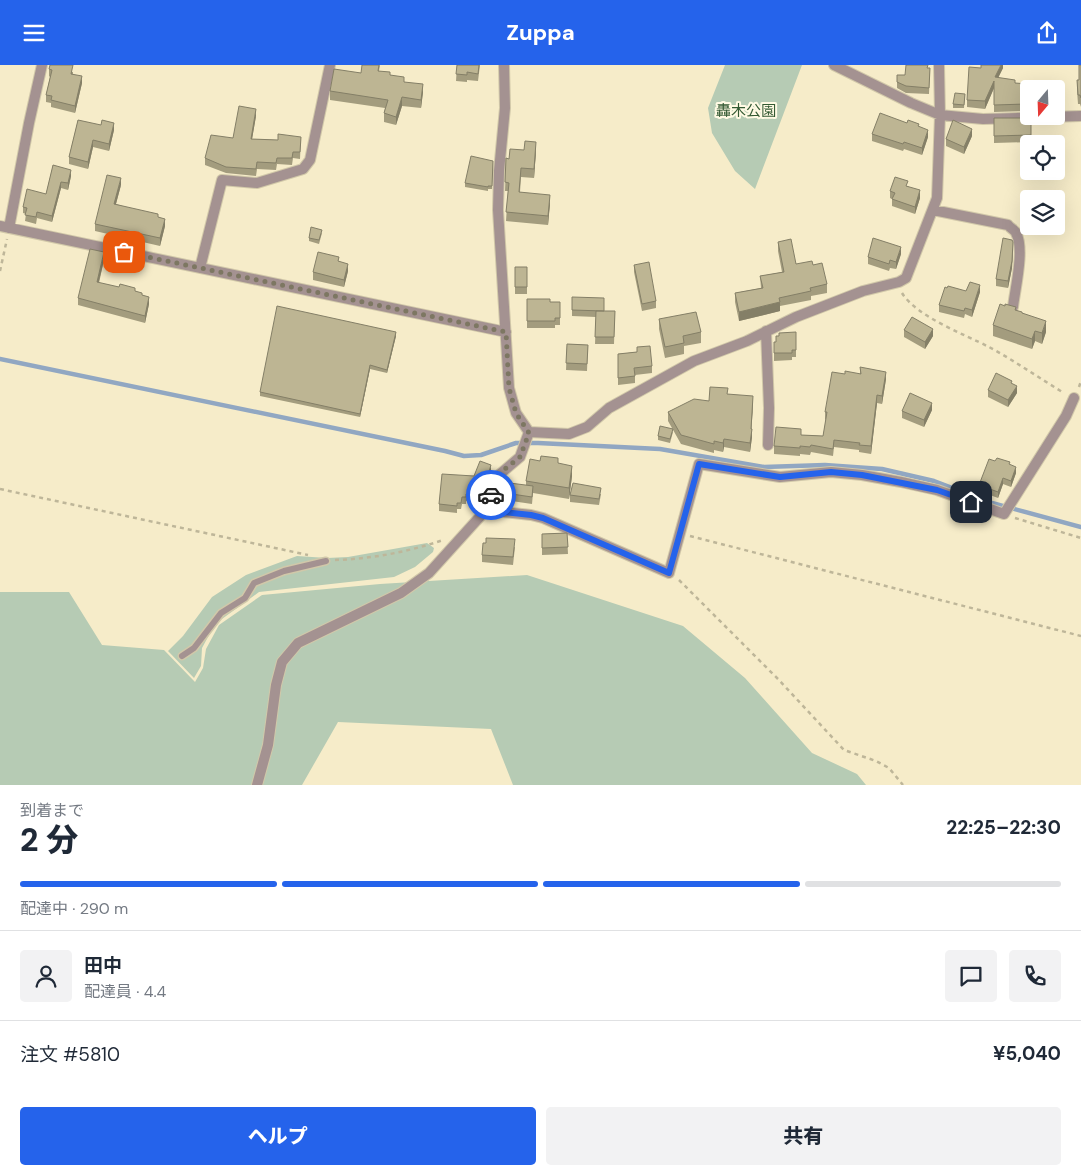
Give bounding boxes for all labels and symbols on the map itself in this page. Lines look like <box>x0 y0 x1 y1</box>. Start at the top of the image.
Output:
north arrow <box>1020 80 1065 125</box>
park label: 轟木公園 <box>716 101 776 121</box>
pin <box>103 231 145 273</box>
courier <box>466 470 516 520</box>
pin <box>950 481 992 523</box>

